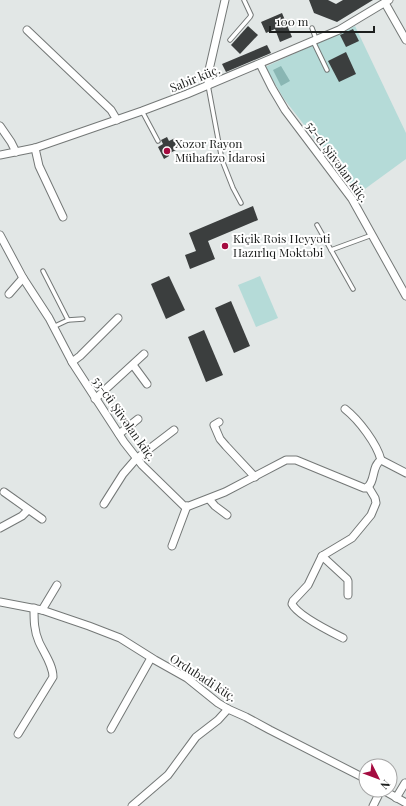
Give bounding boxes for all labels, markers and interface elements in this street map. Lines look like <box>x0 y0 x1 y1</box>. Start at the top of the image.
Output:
scale bar <box>270 8 374 34</box>
text: 100 m <box>276 13 309 29</box>
street label: Sabir küç. <box>167 61 222 95</box>
street label: 52-ci Şüvəlan küç. <box>303 118 373 205</box>
place label: Xəzər Rayon Mühafizə İdarəsi <box>175 135 266 165</box>
marker: Xəzər Rayon Mühafizə İdarəsi <box>162 146 172 156</box>
place label: Kiçik Rəis Heyyəti Hazırlıq Məktəbi <box>233 230 331 260</box>
marker: Kiçik Rəis Heyyəti Hazırlıq Məktəbi <box>220 241 230 251</box>
street label: 53-cü Şüvəlan küç. <box>90 373 160 464</box>
street label: Ordubadi küç. <box>167 650 240 705</box>
north arrow <box>358 758 398 798</box>
text: N <box>378 777 394 793</box>

